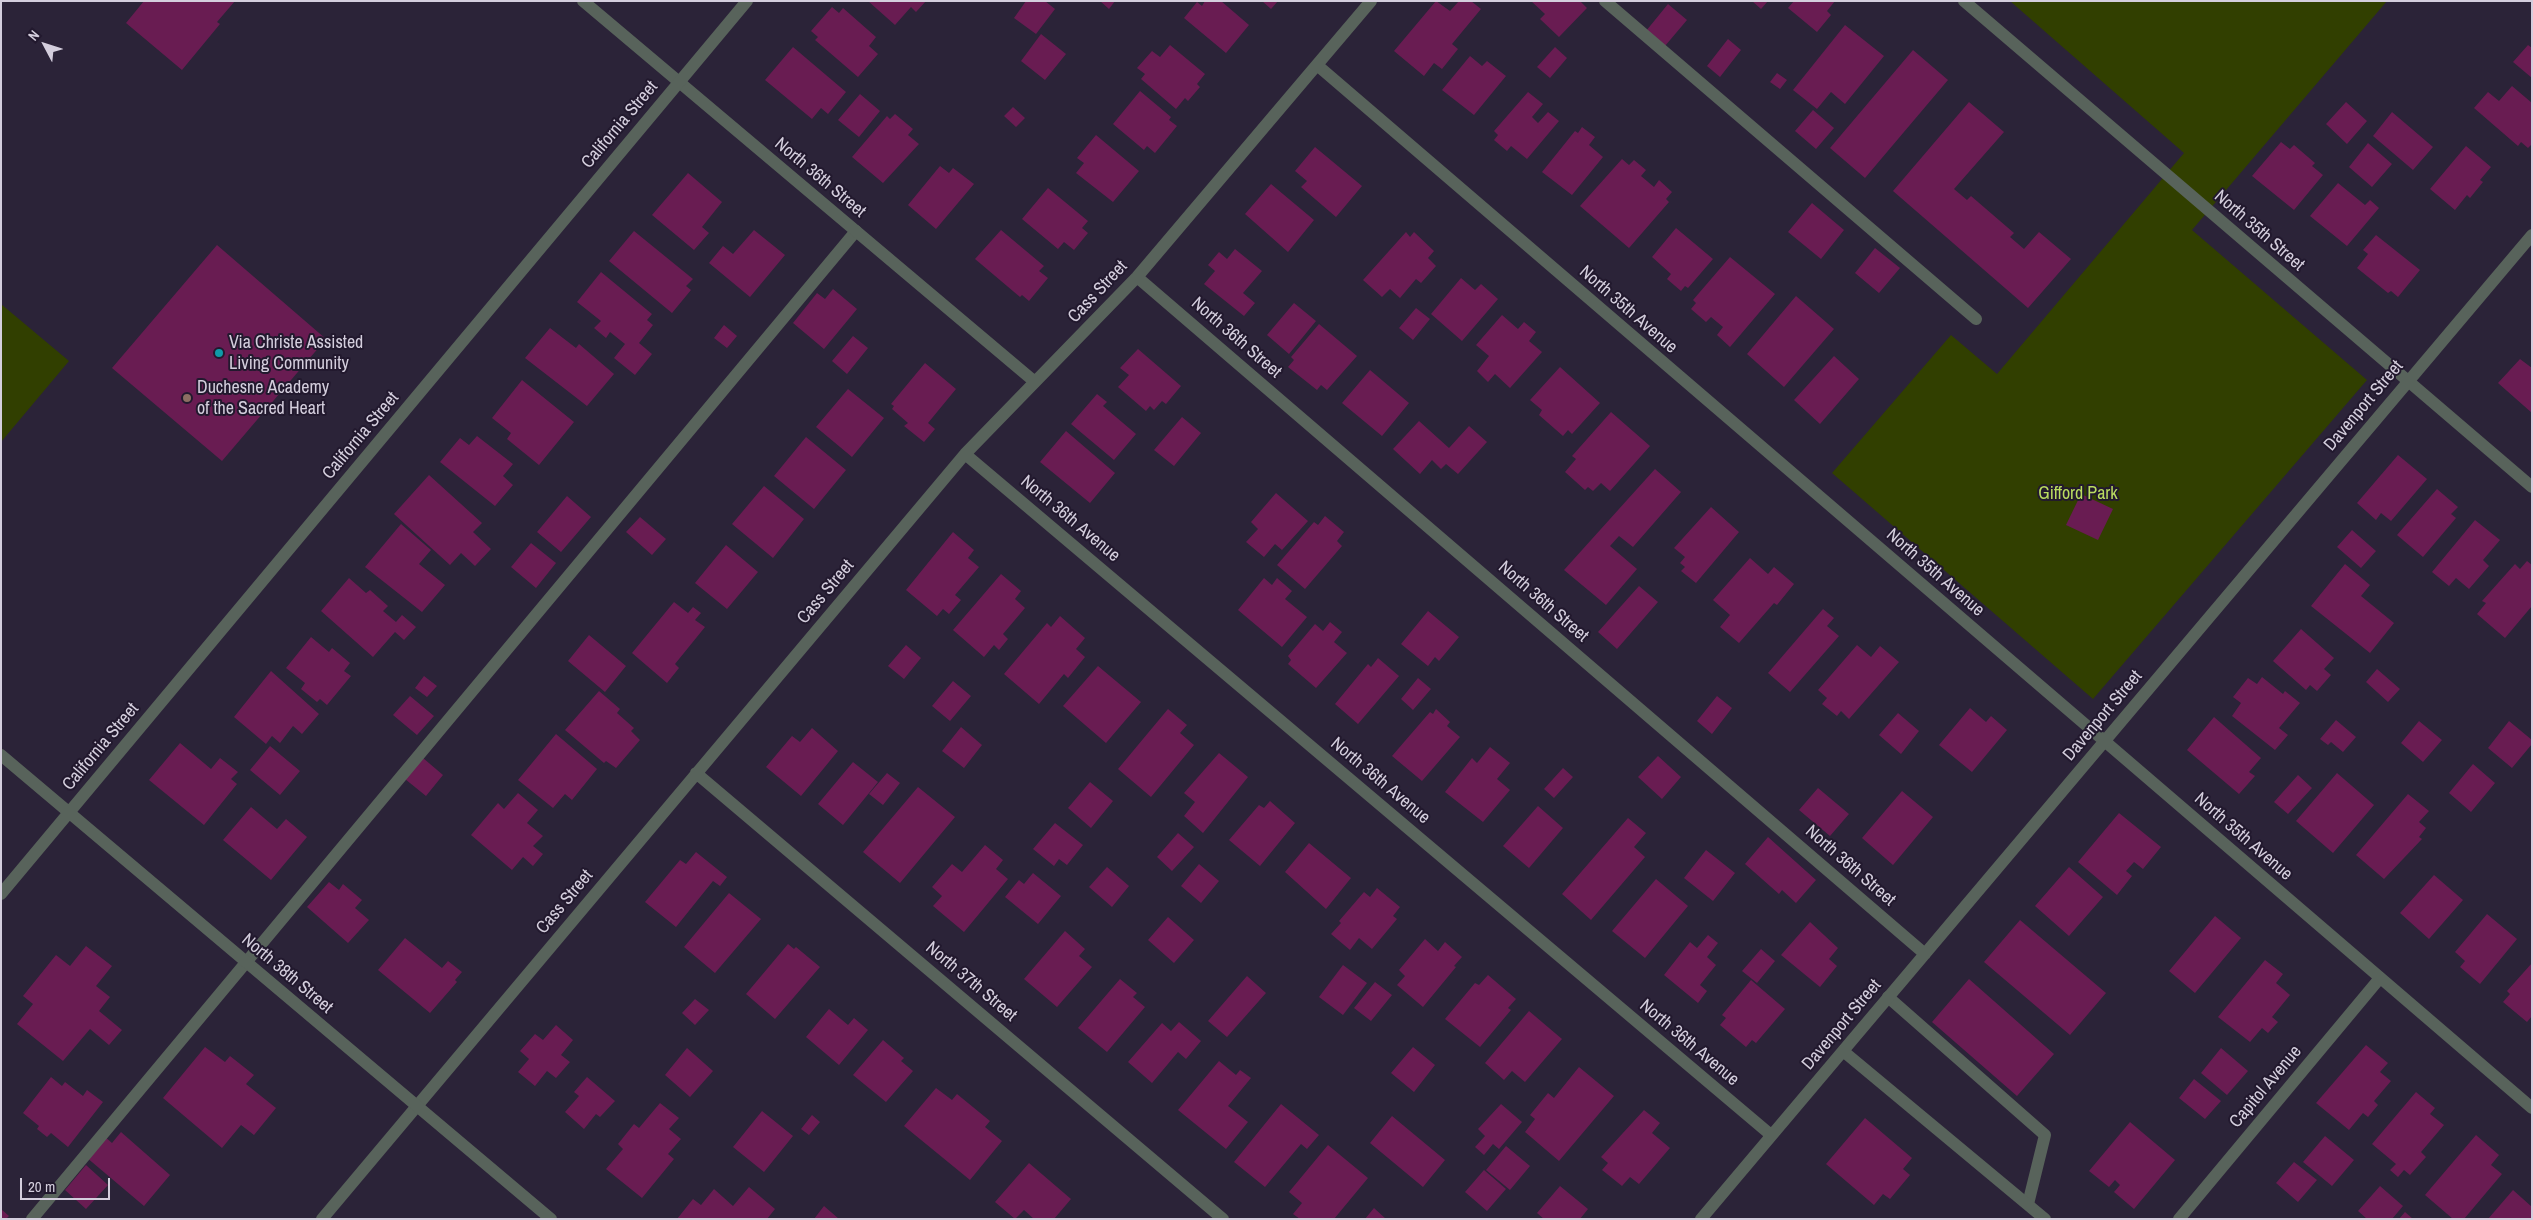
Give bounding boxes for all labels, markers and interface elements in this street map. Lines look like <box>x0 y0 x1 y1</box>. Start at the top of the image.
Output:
north arrow <box>20 20 70 70</box>
text: N <box>24 26 43 44</box>
street label: California Street <box>577 77 663 173</box>
street label: North 36th Street <box>770 134 870 222</box>
street label: North 35th Street <box>2209 186 2309 276</box>
street label: Cass Street <box>1064 256 1132 328</box>
street label: North 35th Avenue <box>1575 262 1681 358</box>
street label: North 36th Street <box>1186 293 1286 383</box>
place label: Via Christe Assisted Living Community <box>229 332 363 374</box>
marker: Via Christe Assisted Living Community <box>213 347 225 359</box>
street label: Davenport Street <box>2320 356 2408 456</box>
place label: Duchesne Academy of the Sacred Heart <box>197 377 329 419</box>
street label: California Street <box>318 388 404 484</box>
marker: Duchesne Academy of the Sacred Heart <box>181 392 193 404</box>
street label: North 36th Avenue <box>1016 471 1124 567</box>
park label: Gifford Park <box>2038 483 2118 505</box>
street label: North 35th Avenue <box>1882 525 1988 621</box>
street label: Cass Street <box>793 556 859 628</box>
street label: North 36th Street <box>1493 557 1593 647</box>
street label: Davenport Street <box>2059 666 2147 766</box>
street label: California Street <box>58 699 144 795</box>
street label: North 36th Avenue <box>1326 733 1434 829</box>
street label: North 35th Avenue <box>2190 789 2296 885</box>
street label: North 36th Street <box>1800 821 1900 911</box>
street label: Cass Street <box>532 866 598 938</box>
street label: North 38th Street <box>237 930 337 1018</box>
street label: North 37th Street <box>921 938 1021 1026</box>
street label: Davenport Street <box>1798 975 1886 1075</box>
street label: North 36th Avenue <box>1635 995 1743 1091</box>
street label: Capitol Avenue <box>2225 1041 2307 1133</box>
scale bar <box>22 1168 112 1200</box>
text: 20 m <box>28 1176 55 1197</box>

